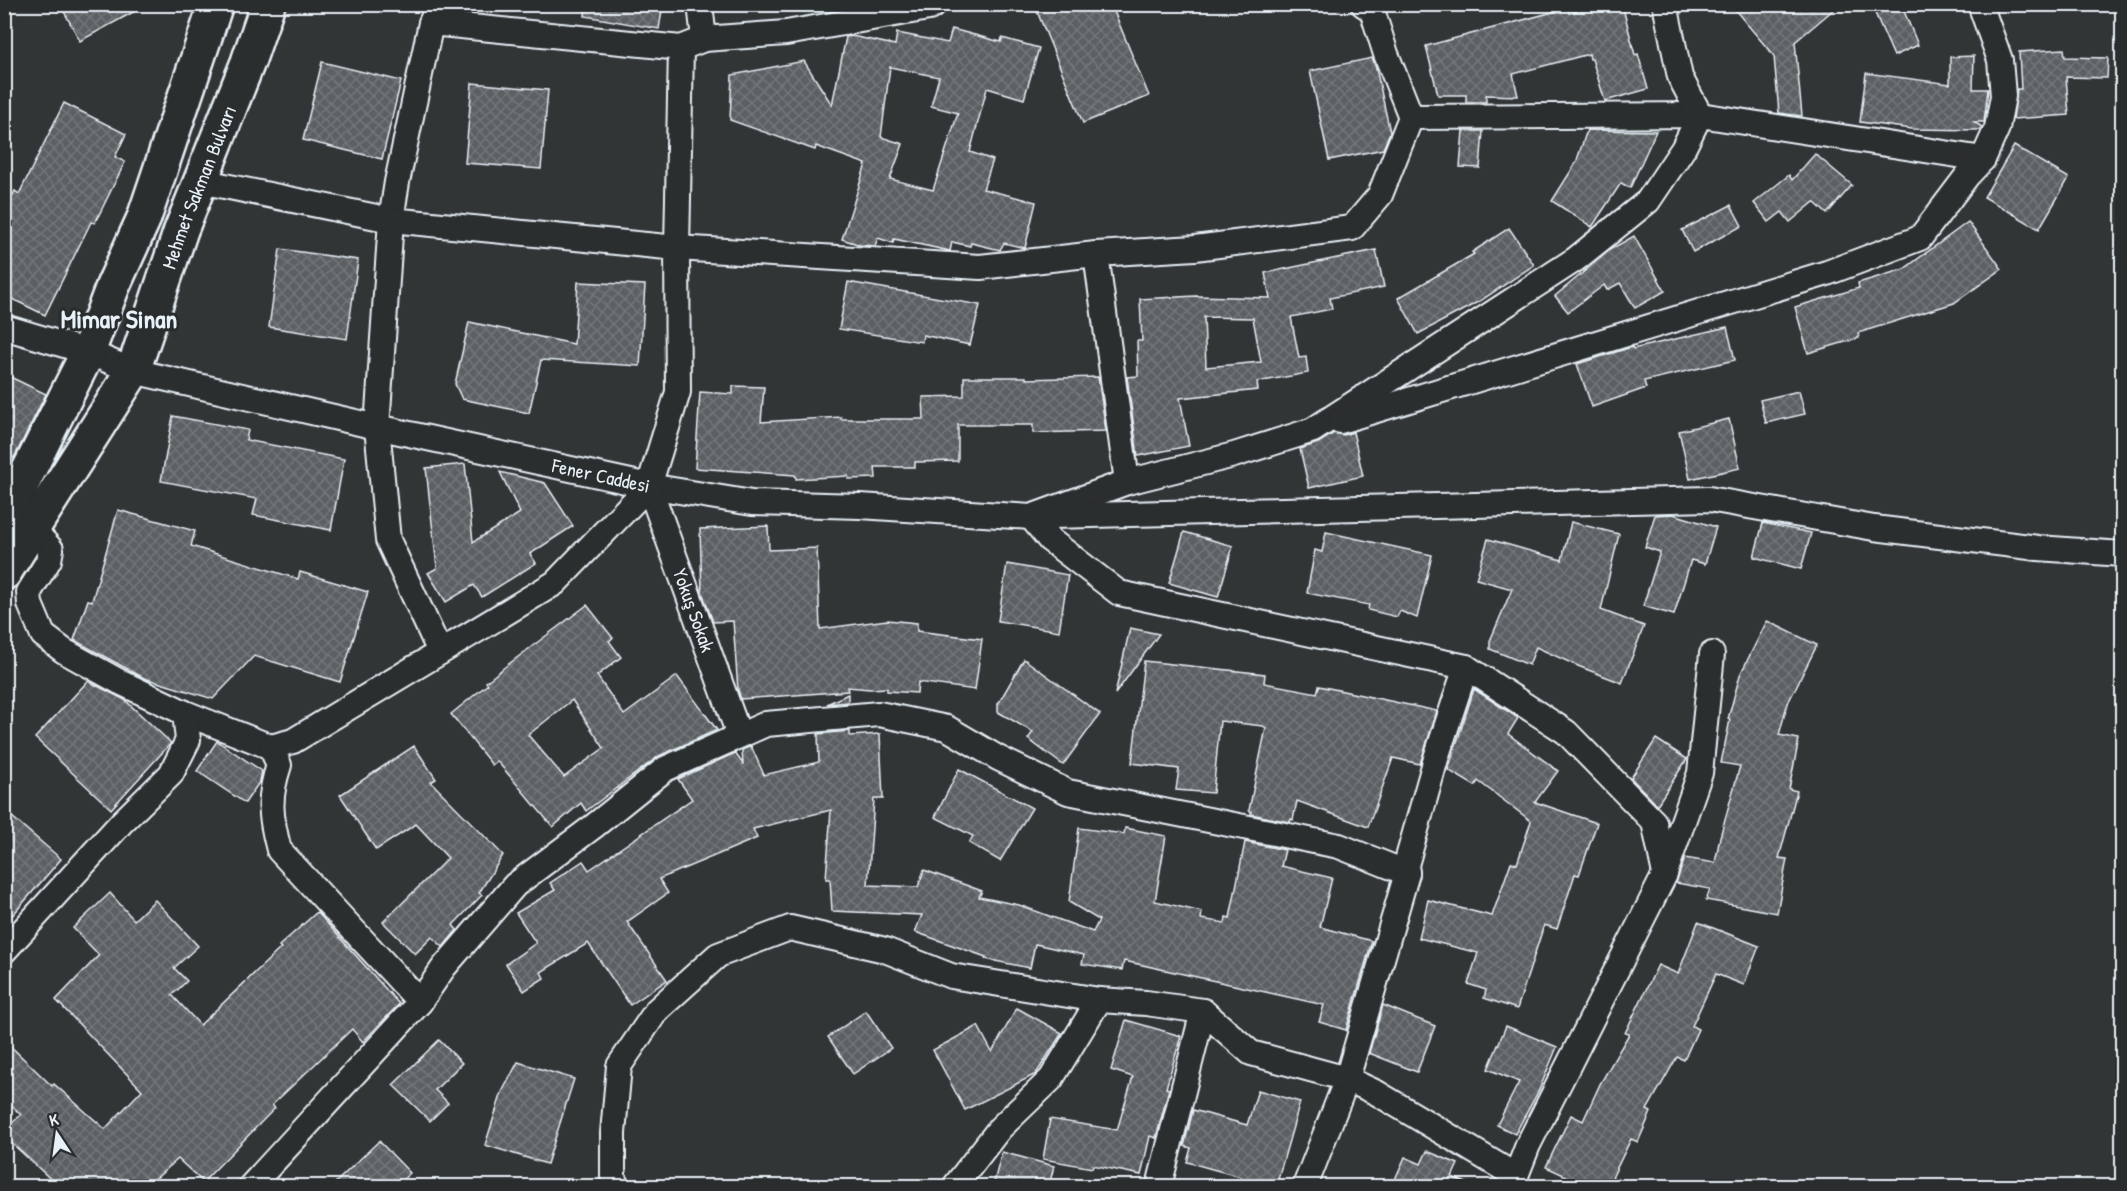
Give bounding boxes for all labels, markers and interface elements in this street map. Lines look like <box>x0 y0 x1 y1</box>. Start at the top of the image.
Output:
street label: Mehmet Sakman Bulvarı <box>155 101 242 272</box>
district label: Mimar Sinan <box>61 301 177 336</box>
street label: Fener Caddesi <box>549 451 652 499</box>
street label: Yokuş Sokak <box>667 564 722 656</box>
north arrow <box>27 1104 87 1164</box>
text: K <box>47 1108 61 1131</box>

